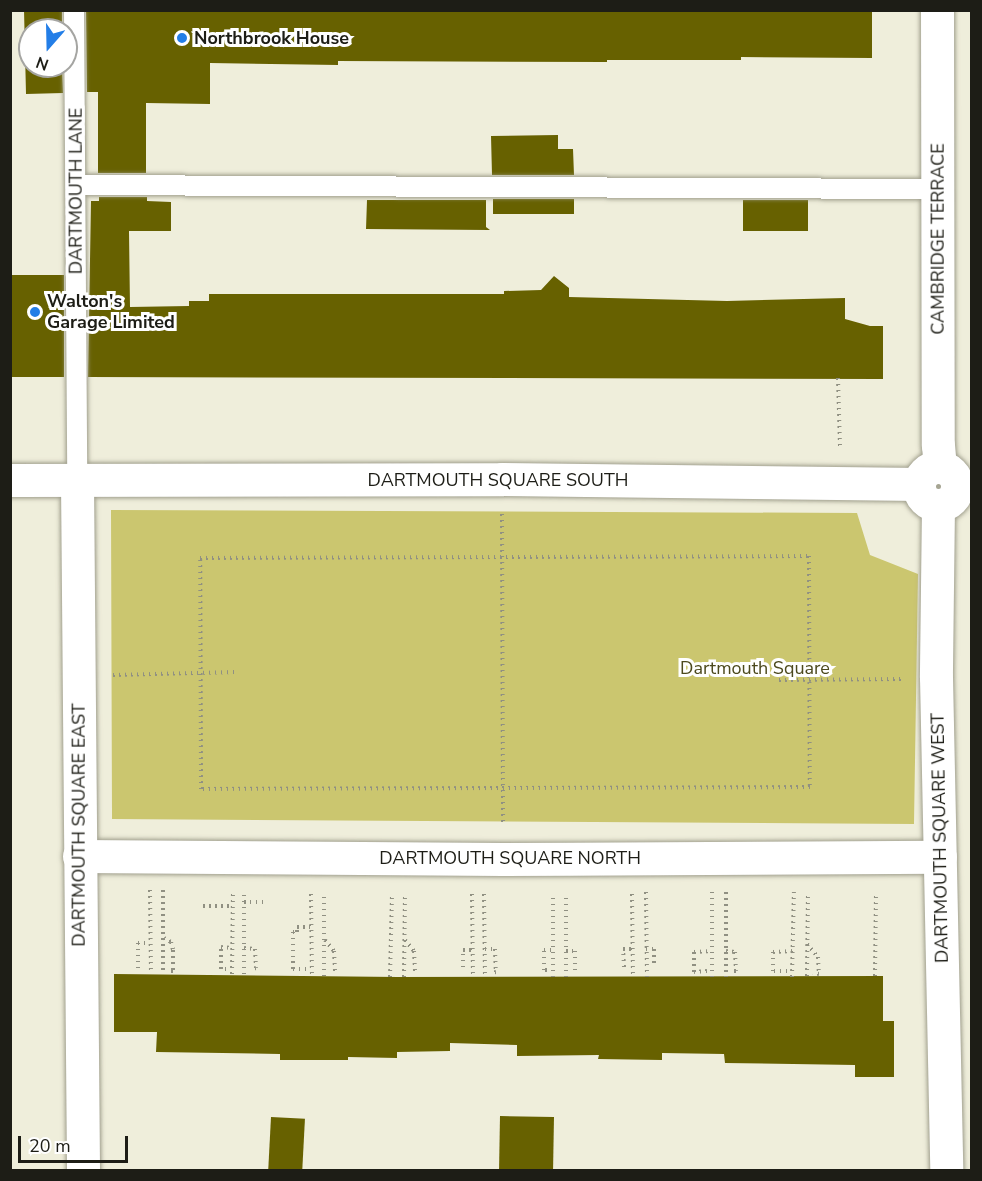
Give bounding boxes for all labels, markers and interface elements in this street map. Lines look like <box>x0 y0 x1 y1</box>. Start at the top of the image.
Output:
north arrow <box>18 18 78 78</box>
place label: Northbrook House <box>194 27 349 49</box>
marker: Northbrook House <box>175 31 189 45</box>
text: N <box>33 51 52 75</box>
street label: DARTMOUTH LANE <box>65 108 87 274</box>
street label: CAMBRIDGE TERRACE <box>927 143 949 335</box>
place label: Walton's Garage Limited <box>47 291 175 334</box>
marker: Walton's Garage Limited <box>28 305 42 319</box>
street label: DARTMOUTH SQUARE SOUTH <box>368 469 628 491</box>
park label: Dartmouth Square <box>680 657 830 679</box>
street label: DARTMOUTH SQUARE EAST <box>68 703 90 947</box>
street label: DARTMOUTH SQUARE WEST <box>927 713 953 963</box>
street label: DARTMOUTH SQUARE NORTH <box>379 847 641 869</box>
scale bar <box>21 1124 130 1162</box>
text: 20 m <box>29 1134 71 1158</box>

